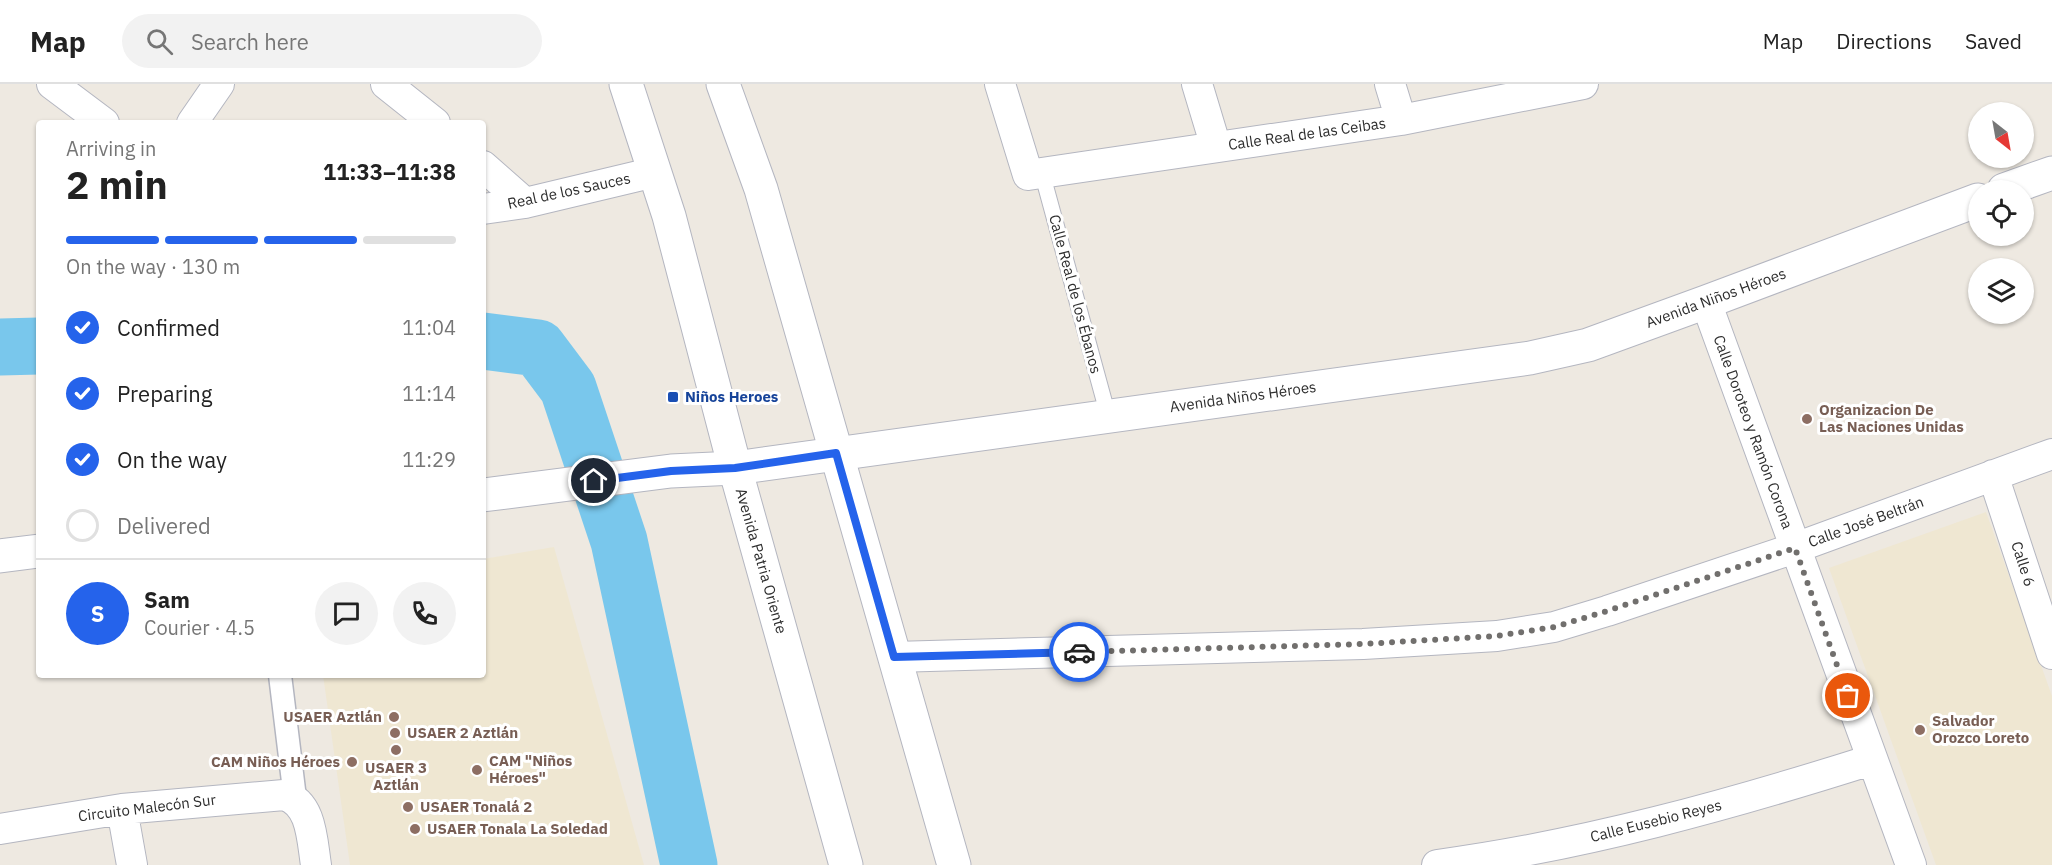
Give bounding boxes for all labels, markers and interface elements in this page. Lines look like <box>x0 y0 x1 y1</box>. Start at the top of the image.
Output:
search box <box>122 14 542 68</box>
text: Map <box>30 23 86 60</box>
icon: search <box>143 25 176 58</box>
text: Search here <box>191 27 309 56</box>
text: Map <box>1763 27 1803 55</box>
text: Directions <box>1836 27 1932 55</box>
text: Saved <box>1965 27 2022 55</box>
north arrow <box>1968 102 2034 168</box>
map controls <box>1968 102 2034 324</box>
street label: Calle Real de las Ceibas <box>1227 113 1387 154</box>
text: Arriving in <box>66 135 156 162</box>
text: 11:33–11:38 <box>323 157 456 186</box>
text: 2 min <box>66 159 168 210</box>
street label: Real de los Sauces <box>506 168 632 213</box>
button: locate <box>1968 180 2034 246</box>
street label: Calle Real de los Ébanos <box>1045 212 1106 375</box>
text: On the way · 130 m <box>66 253 240 280</box>
button: layers <box>1968 258 2034 324</box>
street label: Avenida Niños Héroes <box>1643 263 1788 332</box>
icon: check <box>66 311 99 344</box>
text: Confirmed <box>117 313 220 342</box>
text: 11:04 <box>402 314 456 341</box>
street label: Calle Doroteo y Ramón Corona <box>1709 332 1797 531</box>
icon: check <box>66 377 99 410</box>
street label: Avenida Niños Héroes <box>1168 377 1317 416</box>
text: Preparing <box>117 379 212 408</box>
text: 11:14 <box>402 380 456 407</box>
place label: Niños Heroes <box>685 387 779 406</box>
marker: Niños Heroes <box>666 390 680 404</box>
place label: Organizacion De Las Naciones Unidas <box>1819 400 1964 436</box>
marker: Organizacion De Las Naciones Unidas <box>1800 412 1814 426</box>
icon: check <box>66 443 99 476</box>
text: On the way <box>117 445 227 474</box>
text: 11:29 <box>402 446 456 473</box>
pin <box>568 455 619 506</box>
icon: home <box>577 464 610 497</box>
street label: Avenida Patria Oriente <box>732 486 791 636</box>
street label: Calle José Beltrán <box>1805 492 1926 551</box>
text: Delivered <box>117 511 211 540</box>
street label: Calle 6 <box>2007 539 2040 589</box>
button: chat <box>315 582 378 645</box>
button: phone <box>393 582 456 645</box>
text: Sam <box>144 585 190 614</box>
text: S <box>91 599 104 628</box>
text: Courier · 4.5 <box>144 614 255 641</box>
courier <box>1049 622 1109 682</box>
icon: car <box>1063 636 1096 669</box>
pin <box>1822 670 1873 721</box>
icon: bag <box>1831 679 1864 712</box>
place label: USAER Aztlán <box>283 707 382 726</box>
marker: USAER Aztlán <box>387 710 401 724</box>
place label: Salvador Orozco Loreto <box>1932 711 2029 747</box>
place label: USAER 2 Aztlán <box>407 723 518 742</box>
marker: Salvador Orozco Loreto <box>1913 723 1927 737</box>
marker: USAER 2 Aztlán <box>388 726 402 740</box>
marker: USAER 3 Aztlán <box>389 743 403 757</box>
place label: CAM "Niños Héroes" <box>489 751 573 787</box>
place label: CAM Niños Héroes <box>211 752 340 771</box>
marker: CAM Niños Héroes <box>345 755 359 769</box>
place label: USAER 3 Aztlán <box>365 758 427 794</box>
marker: CAM "Niños Héroes" <box>470 763 484 777</box>
street label: Circuito Malecón Sur <box>77 790 217 825</box>
street label: Calle Eusebio Reyes <box>1588 795 1724 846</box>
place label: USAER Tonalá 2 <box>420 797 532 816</box>
marker: USAER Tonalá 2 <box>401 800 415 814</box>
place label: USAER Tonala La Soledad <box>427 819 608 838</box>
marker: USAER Tonala La Soledad <box>408 822 422 836</box>

